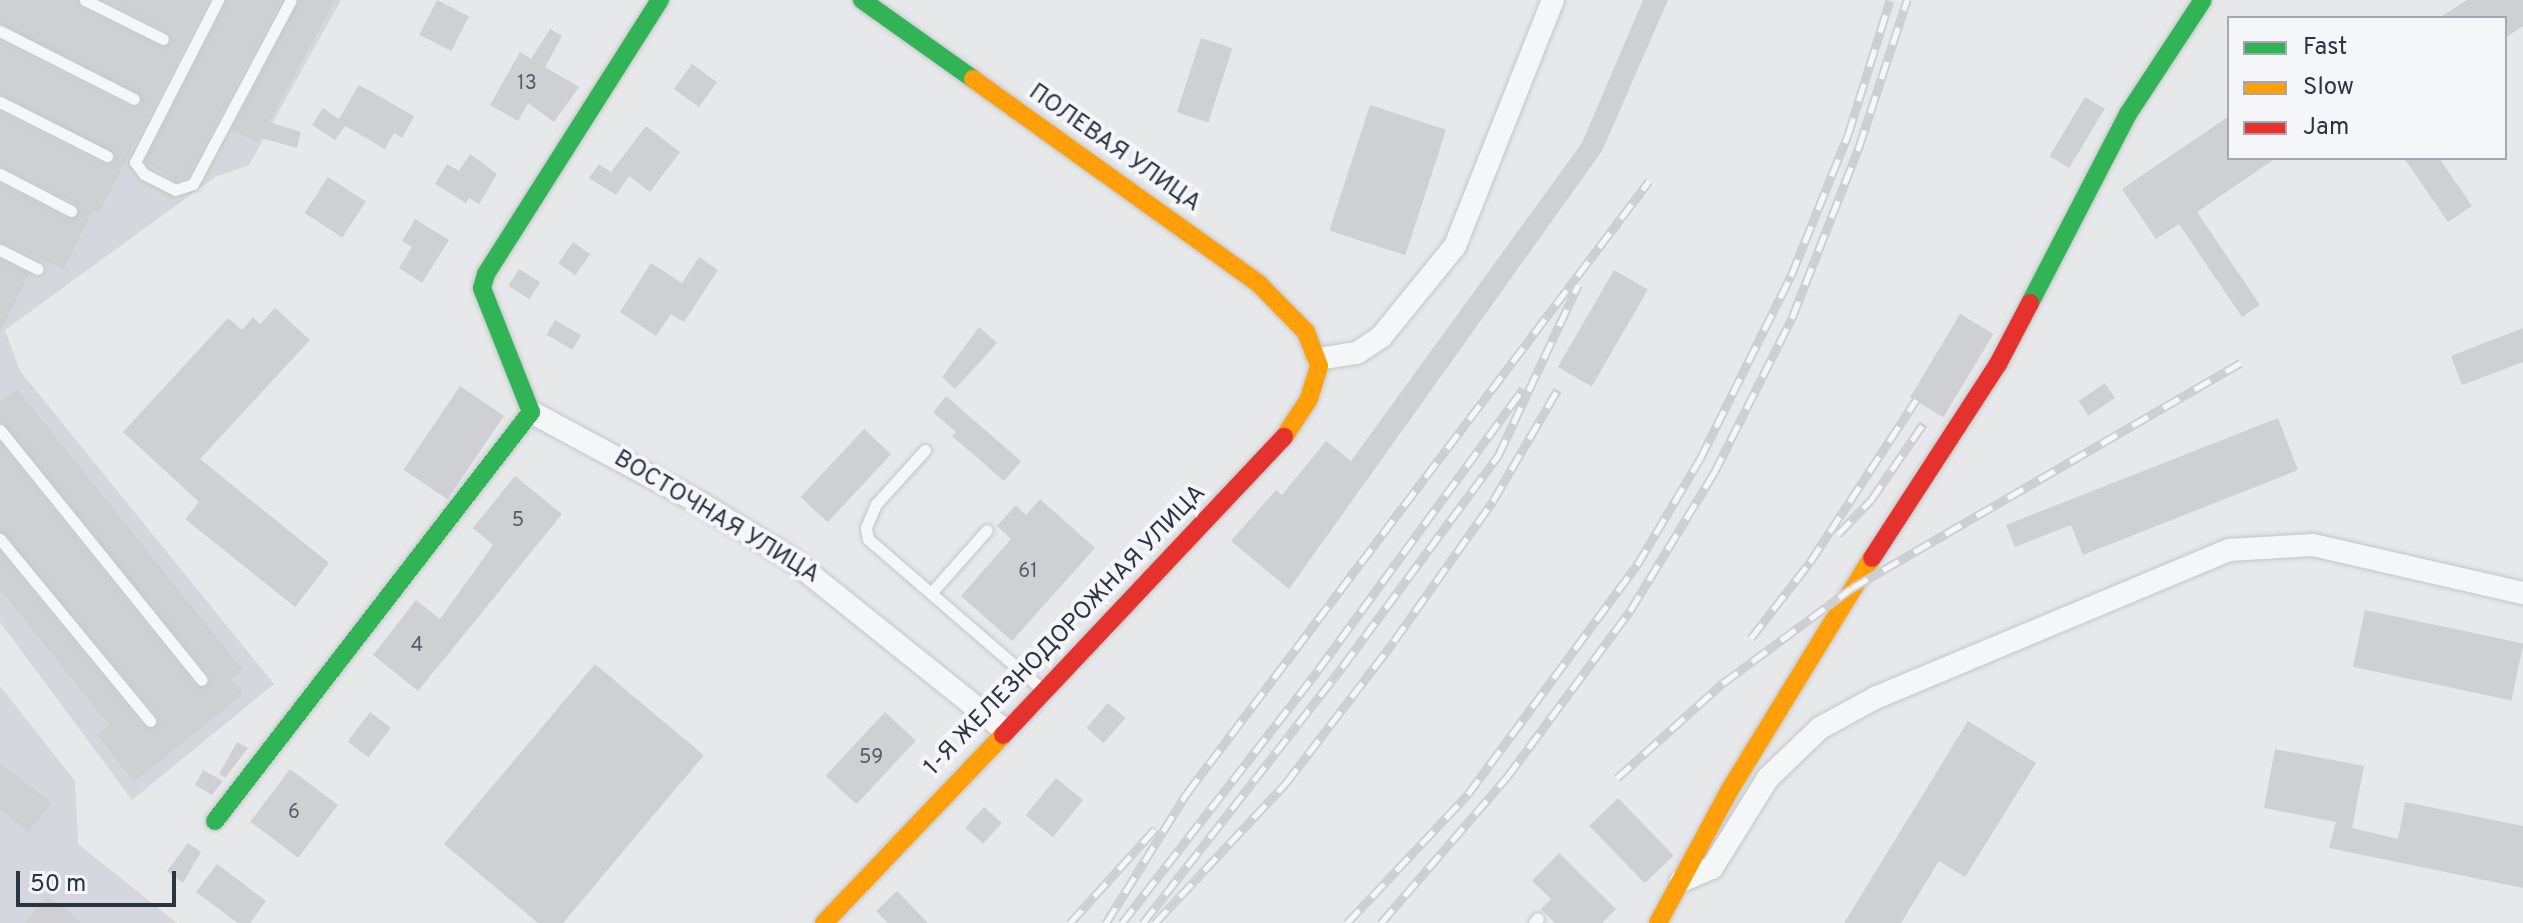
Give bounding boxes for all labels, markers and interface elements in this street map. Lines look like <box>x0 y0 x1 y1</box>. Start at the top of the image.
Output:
legend <box>2227 16 2507 160</box>
text: Fast <box>2303 33 2347 63</box>
house number: 13 <box>517 72 537 96</box>
text: Slow <box>2303 73 2354 103</box>
street label: ПОЛЕВАЯ УЛИЦА <box>1022 79 1206 219</box>
text: Jam <box>2303 113 2349 143</box>
street label: ВОСТОЧНАЯ УЛИЦА <box>608 445 824 591</box>
street label: 1-Я ЖЕЛЕЗНОДОРОЖНАЯ УЛИЦА <box>919 480 1213 782</box>
house number: 5 <box>512 509 524 533</box>
house number: 61 <box>1018 560 1038 584</box>
house number: 4 <box>411 634 423 658</box>
house number: 59 <box>859 746 883 770</box>
house number: 6 <box>288 801 300 825</box>
scale bar <box>20 855 180 905</box>
text: 50 m <box>30 870 86 900</box>

